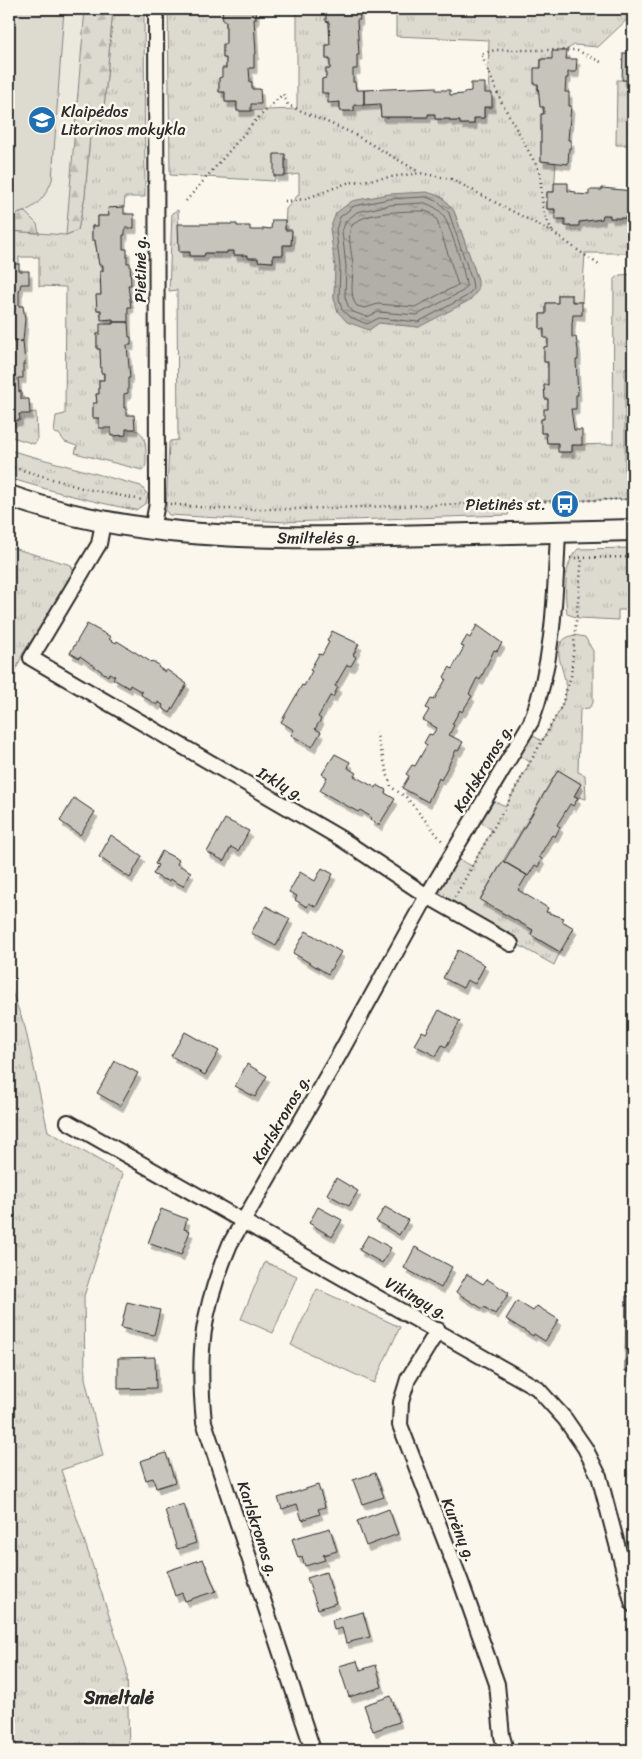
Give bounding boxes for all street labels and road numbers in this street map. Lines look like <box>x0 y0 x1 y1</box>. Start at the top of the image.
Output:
street label: Pietinė g. <box>126 235 155 303</box>
street label: Smiltelės g. <box>277 522 361 552</box>
street label: Karlskronos g. <box>445 718 521 818</box>
street label: Irklų g. <box>251 758 311 809</box>
street label: Karlskronos g. <box>244 1069 318 1169</box>
street label: Vikingų g. <box>380 1269 454 1327</box>
street label: Karlskronos g. <box>229 1477 287 1581</box>
street label: Kurėnų g. <box>433 1493 485 1567</box>

